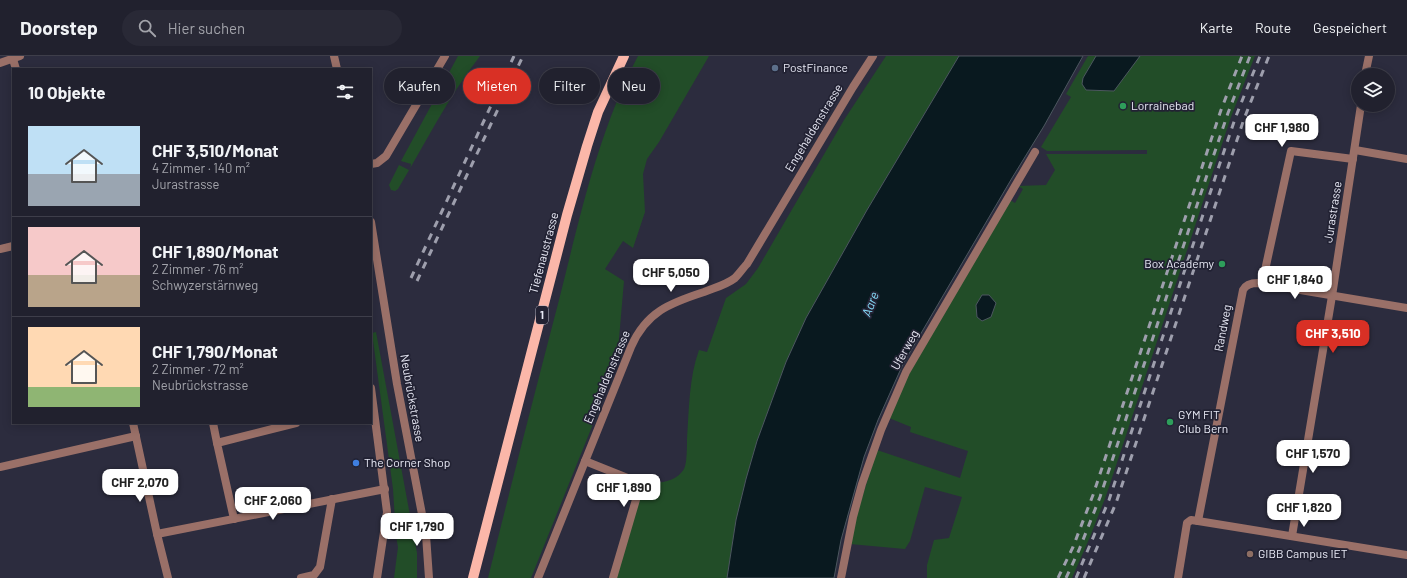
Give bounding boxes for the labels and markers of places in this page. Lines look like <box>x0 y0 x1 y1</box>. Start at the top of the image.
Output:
place label: PostFinance <box>783 60 848 74</box>
marker: PostFinance <box>770 63 780 73</box>
place label: Lorrainebad <box>1131 98 1194 112</box>
marker: Lorrainebad <box>1118 101 1128 111</box>
pin: CHF 1,980 <box>1236 114 1328 148</box>
place label: Box Academy <box>1144 256 1214 270</box>
pin: CHF 5,050 <box>625 259 717 293</box>
marker: Box Academy <box>1217 259 1227 269</box>
pin: CHF 1,840 <box>1249 266 1341 300</box>
pin: CHF 3,510 <box>1287 320 1379 354</box>
place label: GYM FIT Club Bern <box>1178 407 1228 435</box>
marker: GYM FIT Club Bern <box>1165 417 1175 427</box>
pin: CHF 1,570 <box>1267 440 1359 474</box>
place label: The Corner Shop <box>364 455 450 469</box>
marker: The Corner Shop <box>351 458 361 468</box>
pin: CHF 2,070 <box>94 469 186 503</box>
pin: CHF 1,890 <box>578 474 670 508</box>
pin: CHF 2,060 <box>227 487 319 521</box>
pin: CHF 1,820 <box>1258 494 1350 528</box>
pin: CHF 1,790 <box>371 513 463 547</box>
place label: GIBB Campus IET <box>1258 546 1348 560</box>
marker: GIBB Campus IET <box>1245 549 1255 559</box>

